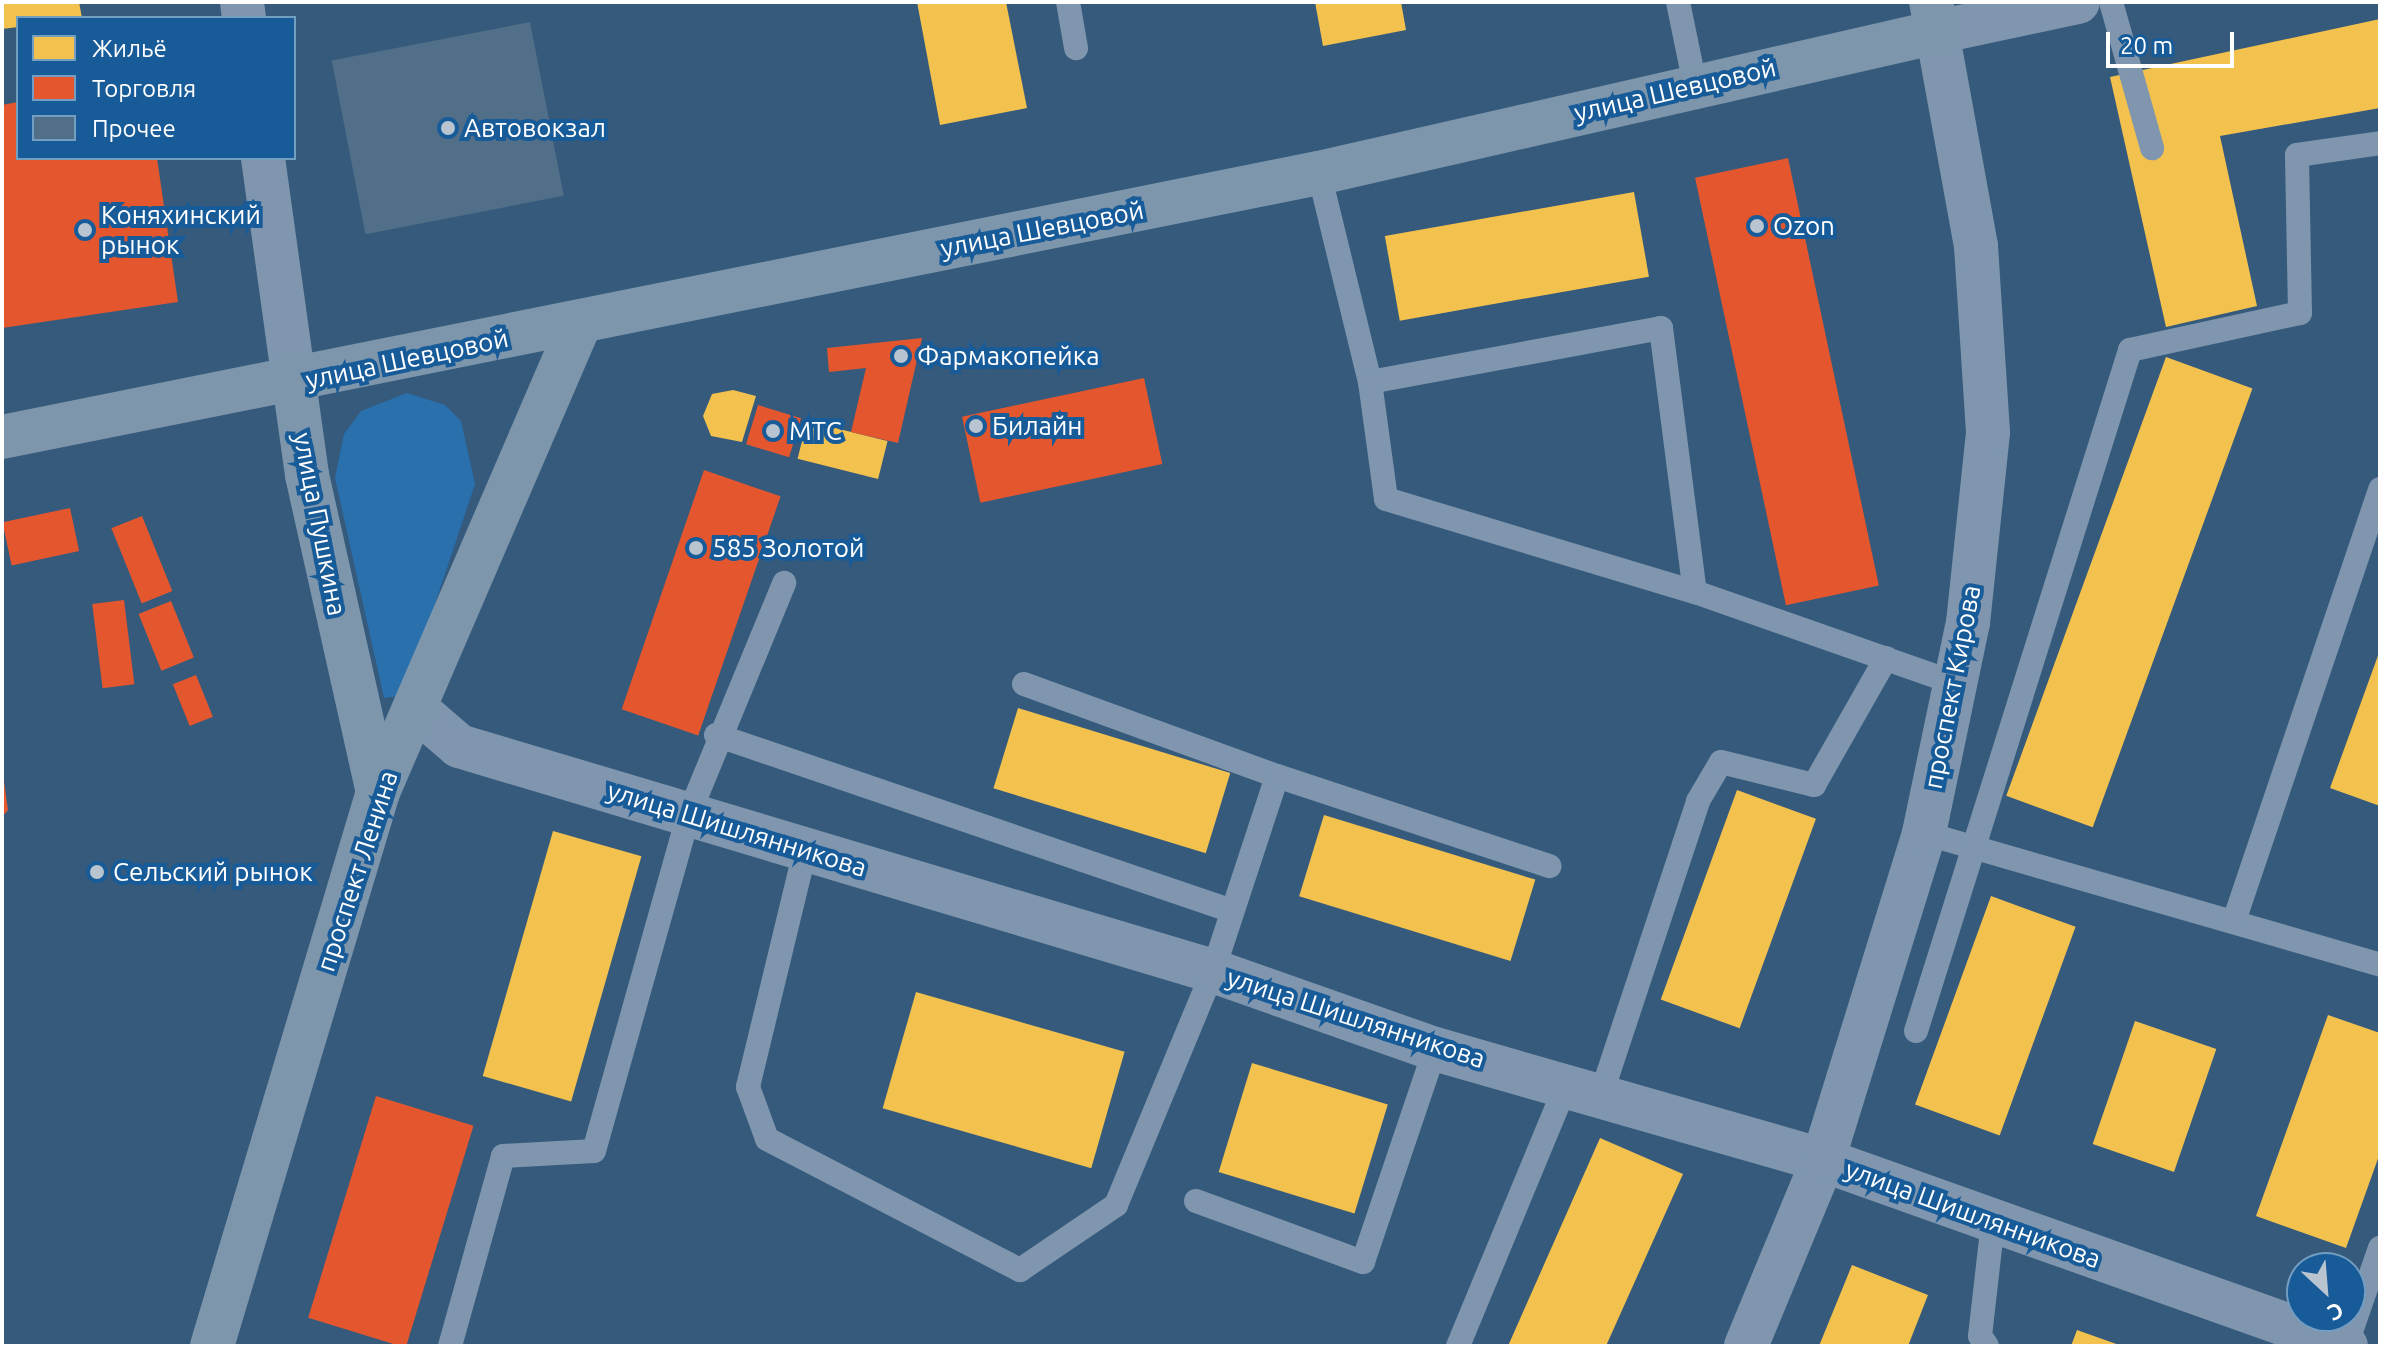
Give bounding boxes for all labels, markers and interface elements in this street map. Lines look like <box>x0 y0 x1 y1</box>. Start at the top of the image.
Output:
legend <box>16 16 296 160</box>
scale bar <box>2110 16 2238 66</box>
text: 20 m <box>2120 32 2173 59</box>
text: Жильё <box>92 35 167 62</box>
street label: улица Шевцовой <box>1571 52 1779 128</box>
text: Торговля <box>92 75 196 102</box>
place label: Автовокзал <box>464 112 606 144</box>
text: Прочее <box>92 115 176 142</box>
marker: Автовокзал <box>439 119 457 137</box>
street label: улица Шевцовой <box>938 194 1146 264</box>
place label: Коняхинский рынок <box>101 199 261 260</box>
place label: Ozon <box>1773 210 1835 242</box>
marker: Ozon <box>1748 217 1766 235</box>
marker: Коняхинский рынок <box>76 221 94 239</box>
street label: улица Шевцовой <box>303 322 511 396</box>
place label: Фармакопейка <box>917 340 1099 372</box>
marker: Фармакопейка <box>892 347 910 365</box>
place label: Билайн <box>992 410 1083 442</box>
place label: МТС <box>789 415 842 447</box>
marker: Билайн <box>967 417 985 435</box>
marker: МТС <box>764 422 782 440</box>
street label: улица Пушкина <box>287 430 353 618</box>
place label: 585 Золотой <box>712 532 864 564</box>
marker: 585 Золотой <box>687 539 705 557</box>
street label: проспект Кирова <box>1917 582 1987 792</box>
street label: проспект Ленина <box>310 767 404 975</box>
street label: улица Шишлянникова <box>604 775 870 883</box>
place label: Сельский рынок <box>113 856 313 888</box>
marker: Сельский рынок <box>88 863 106 881</box>
street label: улица Шишлянникова <box>1223 962 1489 1074</box>
street label: улица Шишлянникова <box>1841 1153 2105 1275</box>
north arrow <box>2286 1252 2366 1332</box>
text: С <box>2324 1298 2348 1327</box>

